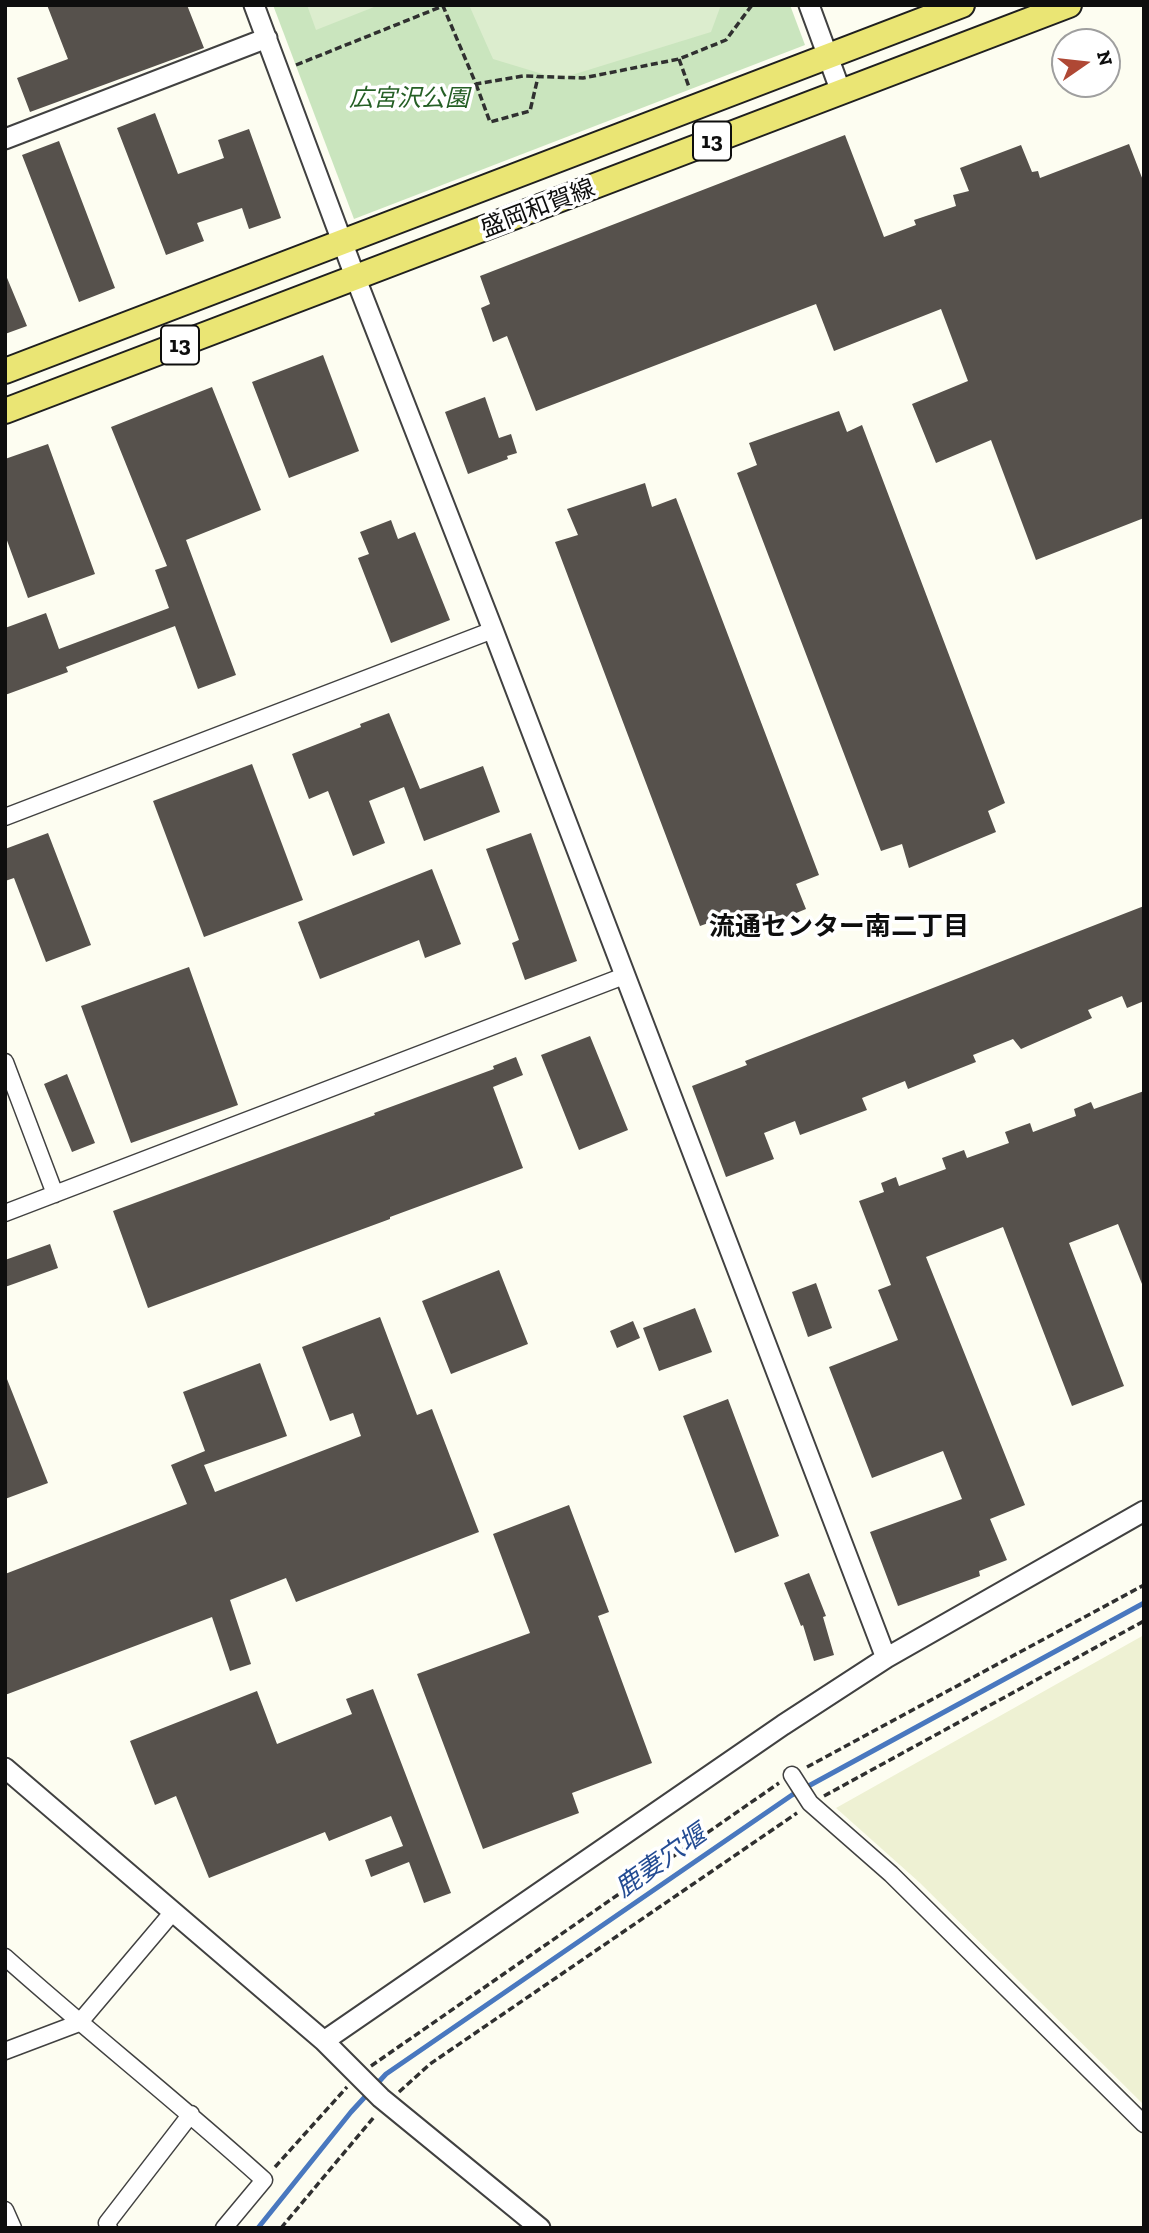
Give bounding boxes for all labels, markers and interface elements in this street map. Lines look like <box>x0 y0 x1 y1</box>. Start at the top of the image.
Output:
north arrow <box>1051 28 1121 98</box>
text: N <box>1092 48 1118 68</box>
park label: 広宮沢公園 <box>349 85 469 113</box>
road number: 13 <box>693 122 731 160</box>
street label: 盛岡和賀線 <box>477 174 599 244</box>
road number: 13 <box>161 326 199 364</box>
district label: 流通センター南二丁目 <box>709 912 969 944</box>
water label: 鹿妻穴堰 <box>609 1819 713 1905</box>

